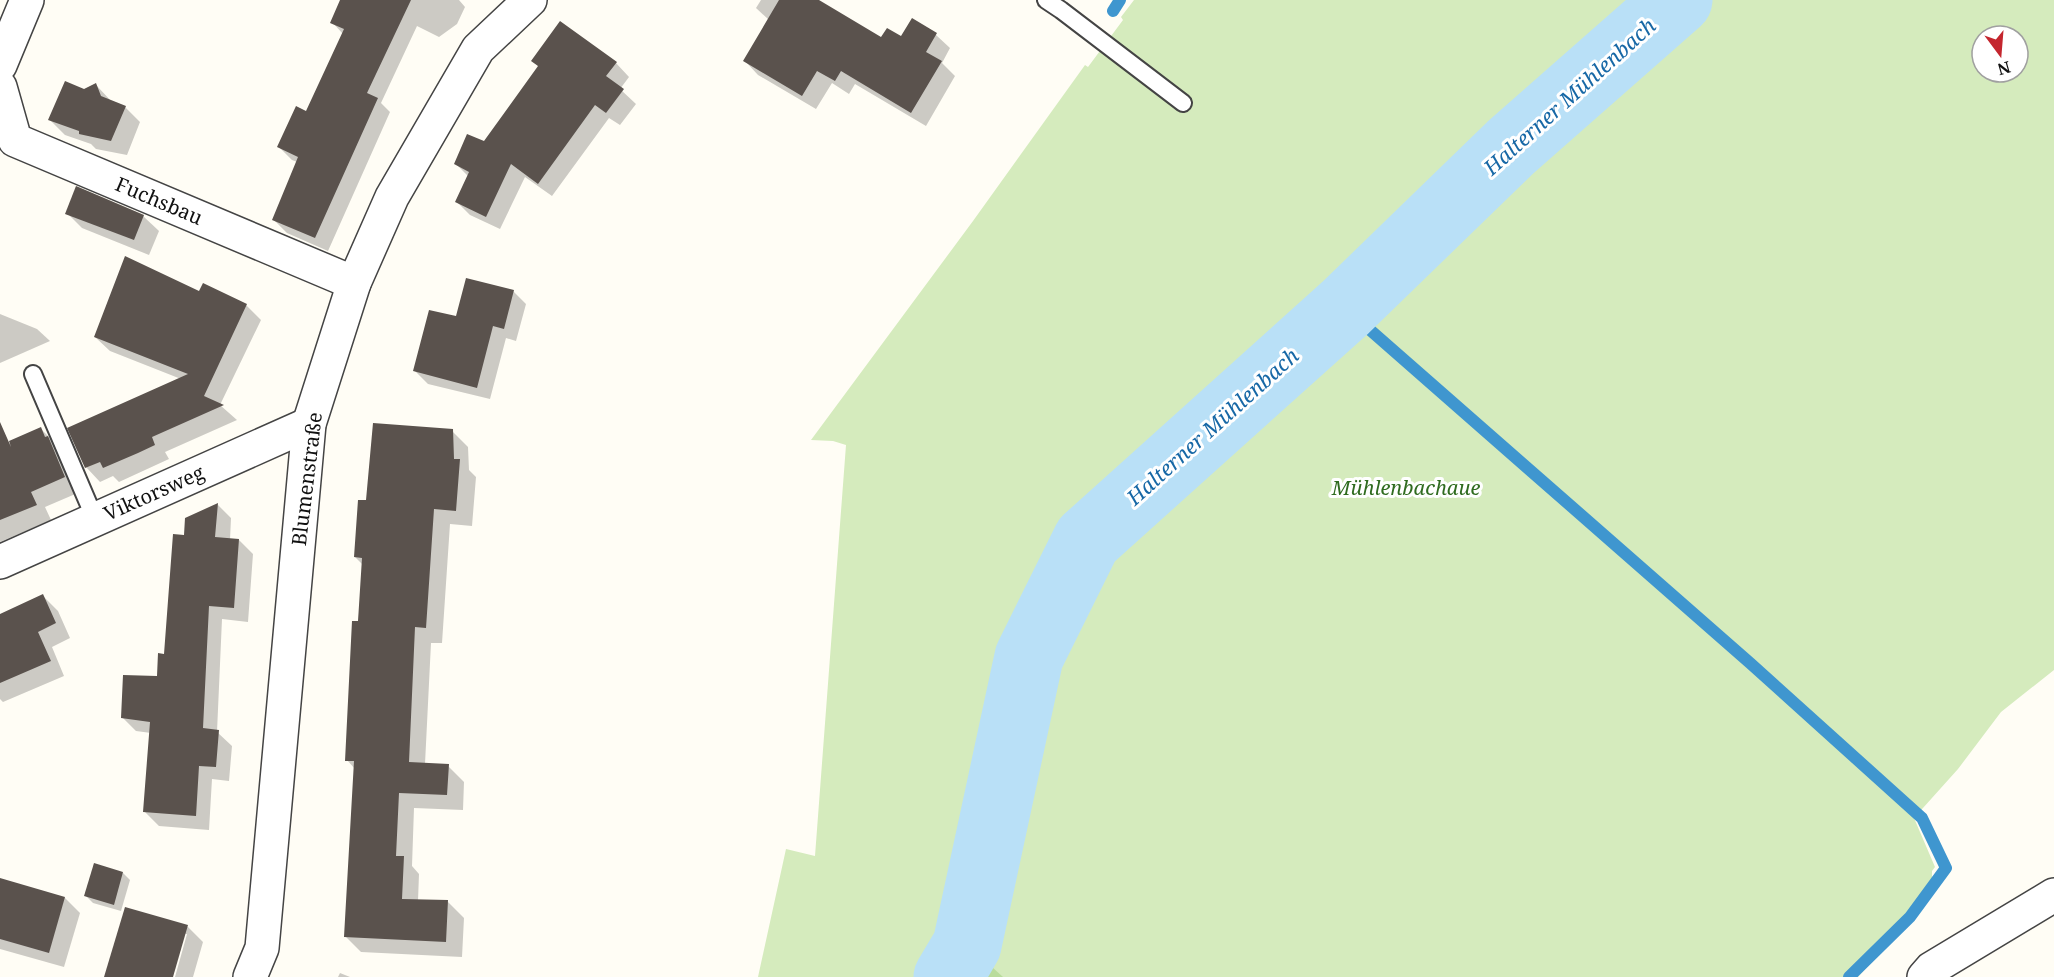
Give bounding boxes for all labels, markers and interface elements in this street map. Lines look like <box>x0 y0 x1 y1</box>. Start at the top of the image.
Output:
water label: Halterner Mühlenbach <box>1477 11 1662 182</box>
north arrow <box>1970 24 2030 84</box>
text: N <box>1995 56 2013 81</box>
street label: Fuchsbau <box>111 170 207 231</box>
water label: Halterner Mühlenbach <box>1120 341 1305 512</box>
street label: Blumenstraße <box>285 411 328 547</box>
street label: Viktorsweg <box>99 458 209 527</box>
park label: Mühlenbachaue <box>1331 474 1480 501</box>

